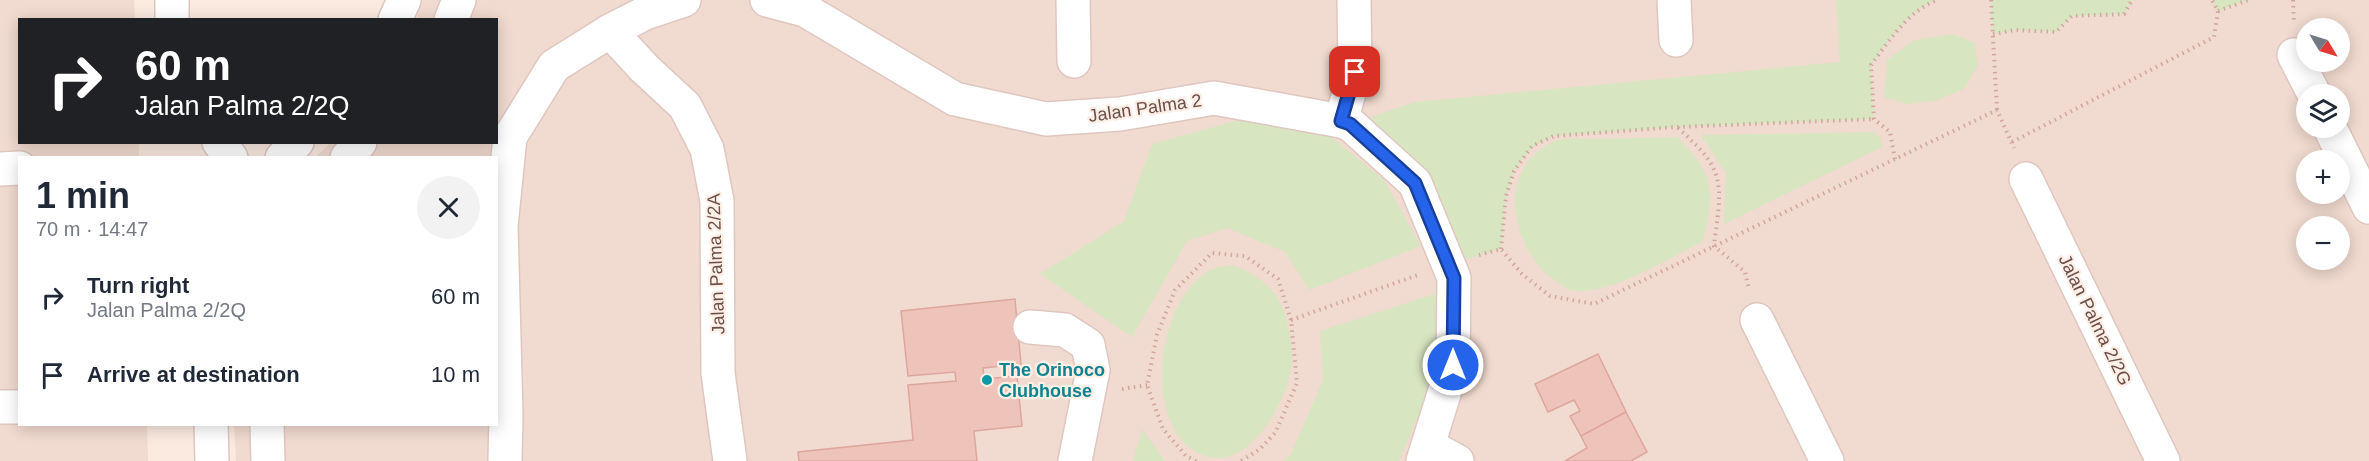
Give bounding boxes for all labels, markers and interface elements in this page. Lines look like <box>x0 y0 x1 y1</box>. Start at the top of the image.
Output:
north arrow <box>2296 18 2350 72</box>
map controls <box>2296 18 2350 270</box>
icon: right <box>36 42 114 120</box>
text: 60 m <box>135 42 231 89</box>
pin <box>1329 46 1380 97</box>
icon: arrive <box>1338 55 1371 88</box>
button: layers <box>2296 84 2350 138</box>
street label: Jalan Palma 2 <box>1087 90 1203 126</box>
text: Jalan Palma 2/2Q <box>135 91 350 121</box>
button: + <box>2296 150 2350 204</box>
text: 1 min <box>36 175 130 216</box>
button: close <box>417 176 480 239</box>
street label: Jalan Palma 2/2A <box>704 193 728 335</box>
button: − <box>2296 216 2350 270</box>
text: 70 m · 14:47 <box>36 218 148 240</box>
street label: Jalan Palma 2/2G <box>2055 251 2135 389</box>
text: Turn right <box>87 273 189 298</box>
icon: right <box>36 281 69 314</box>
text: 60 m <box>431 284 480 309</box>
text: Jalan Palma 2/2Q <box>87 299 246 321</box>
position arrow <box>1421 333 1485 397</box>
icon: arrive <box>36 359 69 392</box>
place label: The Orinoco Clubhouse <box>999 360 1105 401</box>
text: Arrive at destination <box>87 362 300 387</box>
text: 10 m <box>431 362 480 387</box>
marker: The Orinoco Clubhouse <box>980 373 994 387</box>

